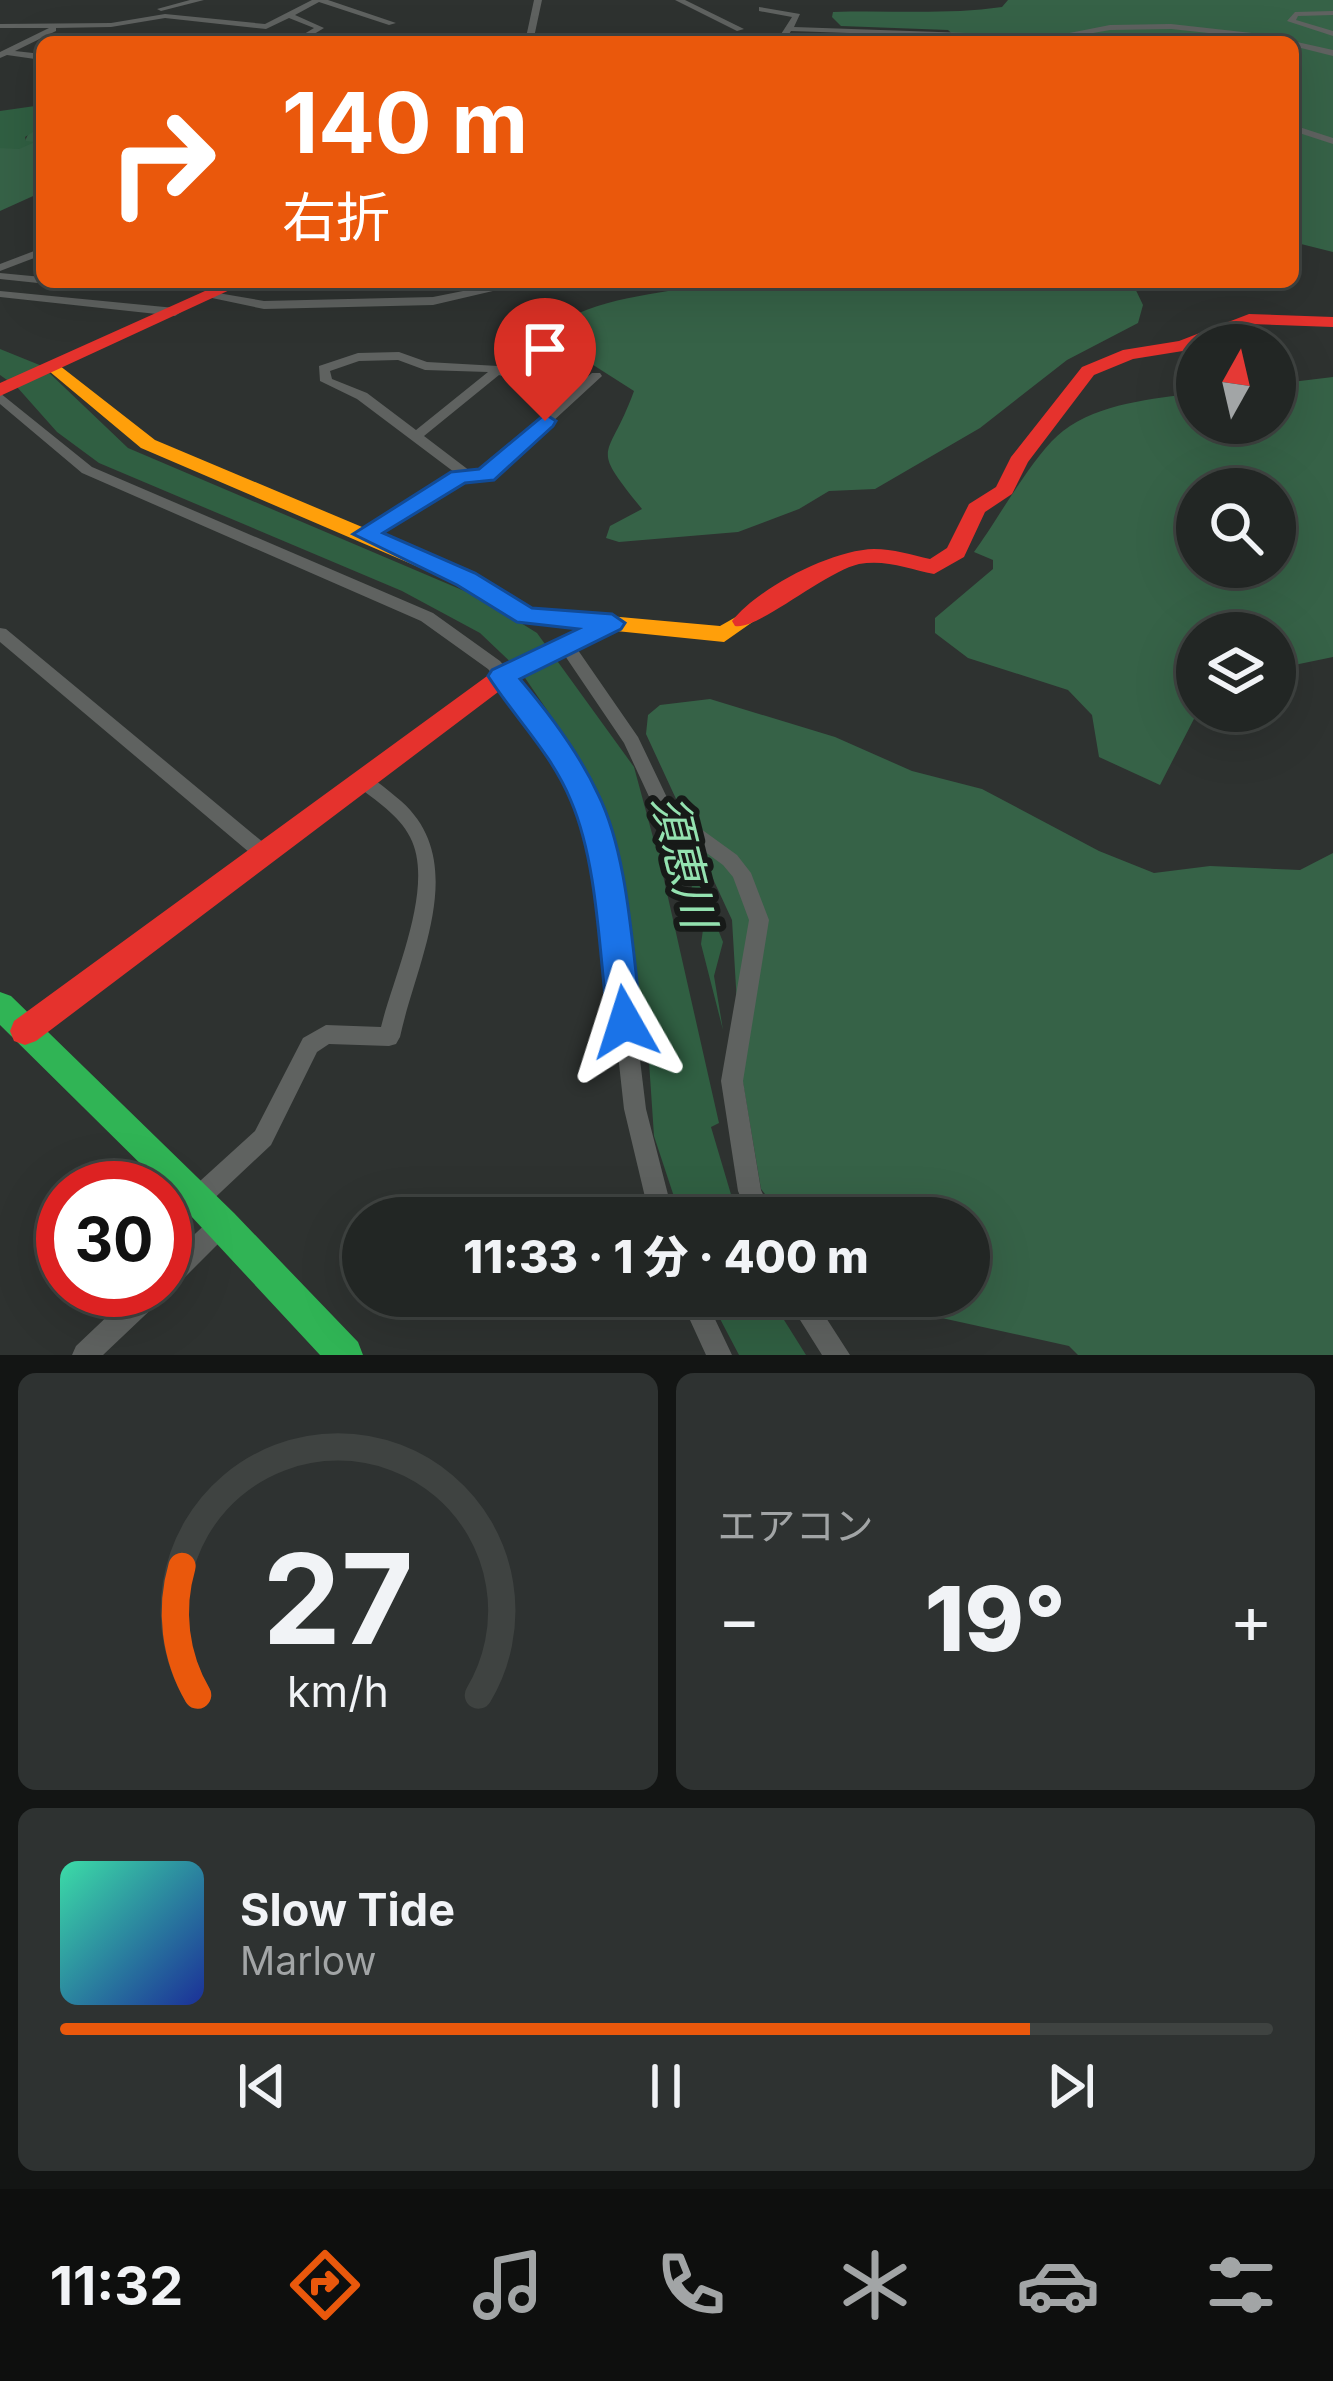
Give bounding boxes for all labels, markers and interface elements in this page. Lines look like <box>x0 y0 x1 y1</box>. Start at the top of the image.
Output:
text: 140 m <box>282 72 528 173</box>
icon: right <box>84 84 240 240</box>
text: 右折 <box>282 185 390 250</box>
pin <box>494 298 596 421</box>
icon: arrive <box>512 316 578 382</box>
north arrow <box>1176 324 1296 444</box>
map controls <box>1176 324 1296 732</box>
button: search <box>1176 468 1296 588</box>
button: layers <box>1176 612 1296 732</box>
water label: 須恵川 <box>641 789 728 937</box>
position arrow <box>562 959 688 1085</box>
speed limit sign: 30 <box>36 1161 192 1317</box>
text: 11:33 · 1 分 · 400 m <box>463 1229 869 1284</box>
text: エアコン <box>718 1502 874 1549</box>
text: 27 <box>262 1523 413 1674</box>
text: 19° <box>925 1564 1066 1673</box>
text: − <box>718 1579 761 1659</box>
text: + <box>1229 1579 1273 1659</box>
text: km/h <box>287 1664 389 1716</box>
text: Slow Tide <box>240 1882 455 1937</box>
text: Marlow <box>240 1937 376 1984</box>
icon: previous <box>229 2053 295 2119</box>
icon: pause <box>633 2053 699 2119</box>
icon: next <box>1038 2053 1104 2119</box>
icon: directions <box>283 2243 367 2327</box>
icon: music <box>466 2243 550 2327</box>
icon: phone <box>649 2243 733 2327</box>
icon: climate <box>833 2243 917 2327</box>
icon: car <box>1016 2243 1100 2327</box>
icon: filters <box>1199 2243 1283 2327</box>
text: 11:32 <box>50 2253 183 2318</box>

